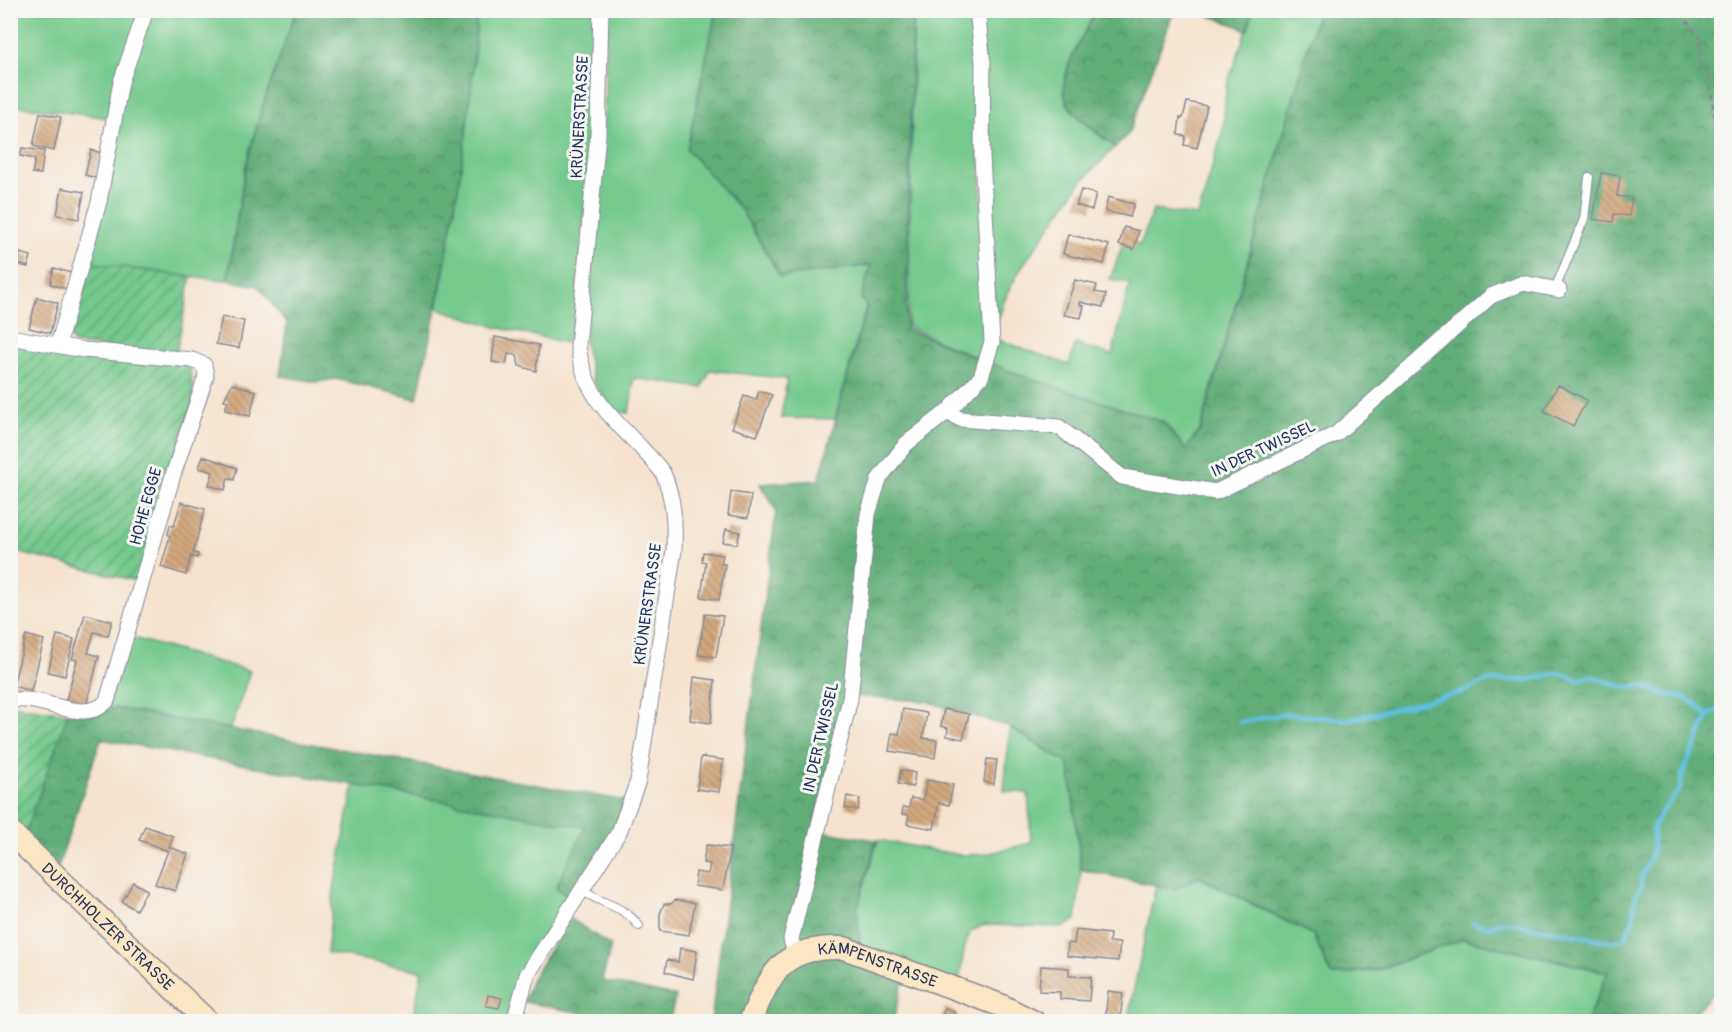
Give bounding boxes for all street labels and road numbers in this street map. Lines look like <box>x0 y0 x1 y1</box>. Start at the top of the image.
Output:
street label: KRÜNERSTRASSE <box>567 55 593 179</box>
street label: IN DER TWISSEL <box>1208 416 1319 482</box>
street label: HOHE EGGE <box>125 465 167 548</box>
street label: KRÜNERSTRASSE <box>630 542 666 666</box>
street label: IN DER TWISSEL <box>799 680 843 795</box>
street label: DURCHHOLZER STRASSE <box>37 859 178 995</box>
street label: KÄMPENSTRASSE <box>817 939 940 992</box>

